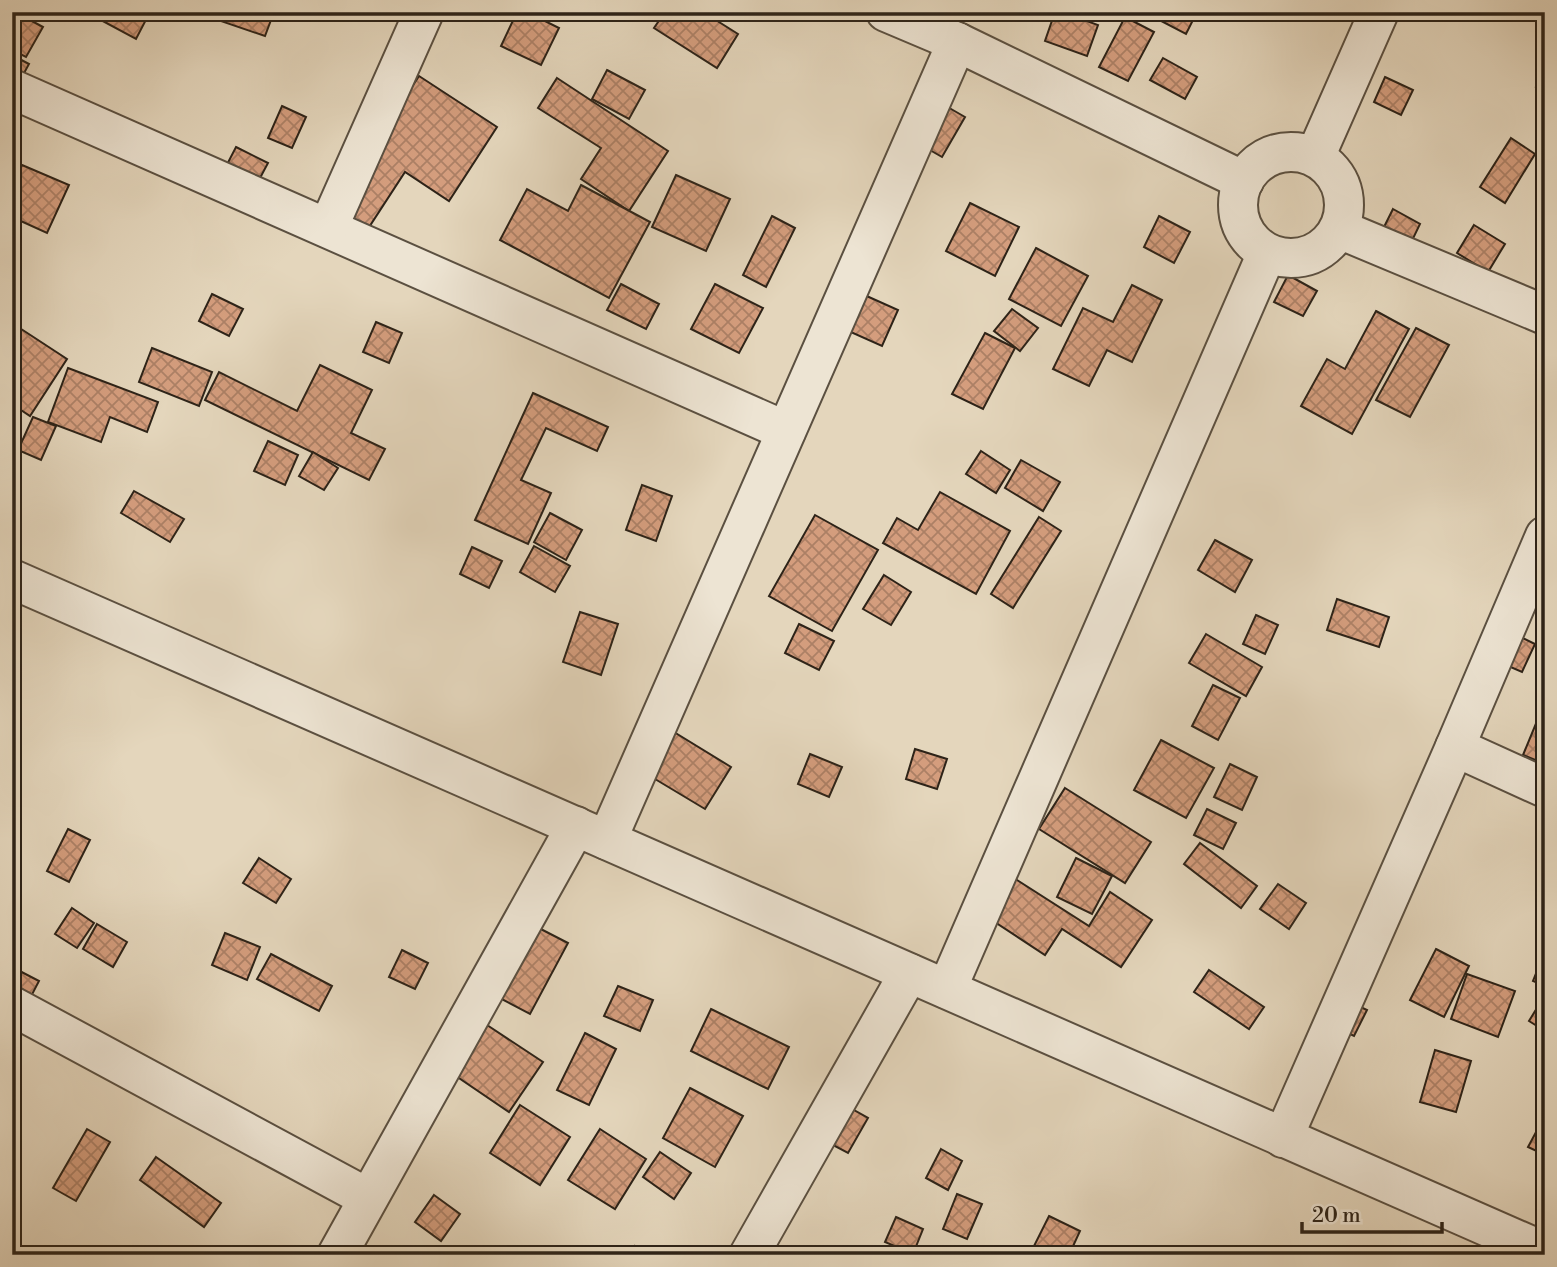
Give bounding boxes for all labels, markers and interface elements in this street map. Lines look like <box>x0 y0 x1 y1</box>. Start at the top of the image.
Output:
scale bar <box>1302 1190 1442 1234</box>
text: 20 m <box>1312 1203 1361 1229</box>

